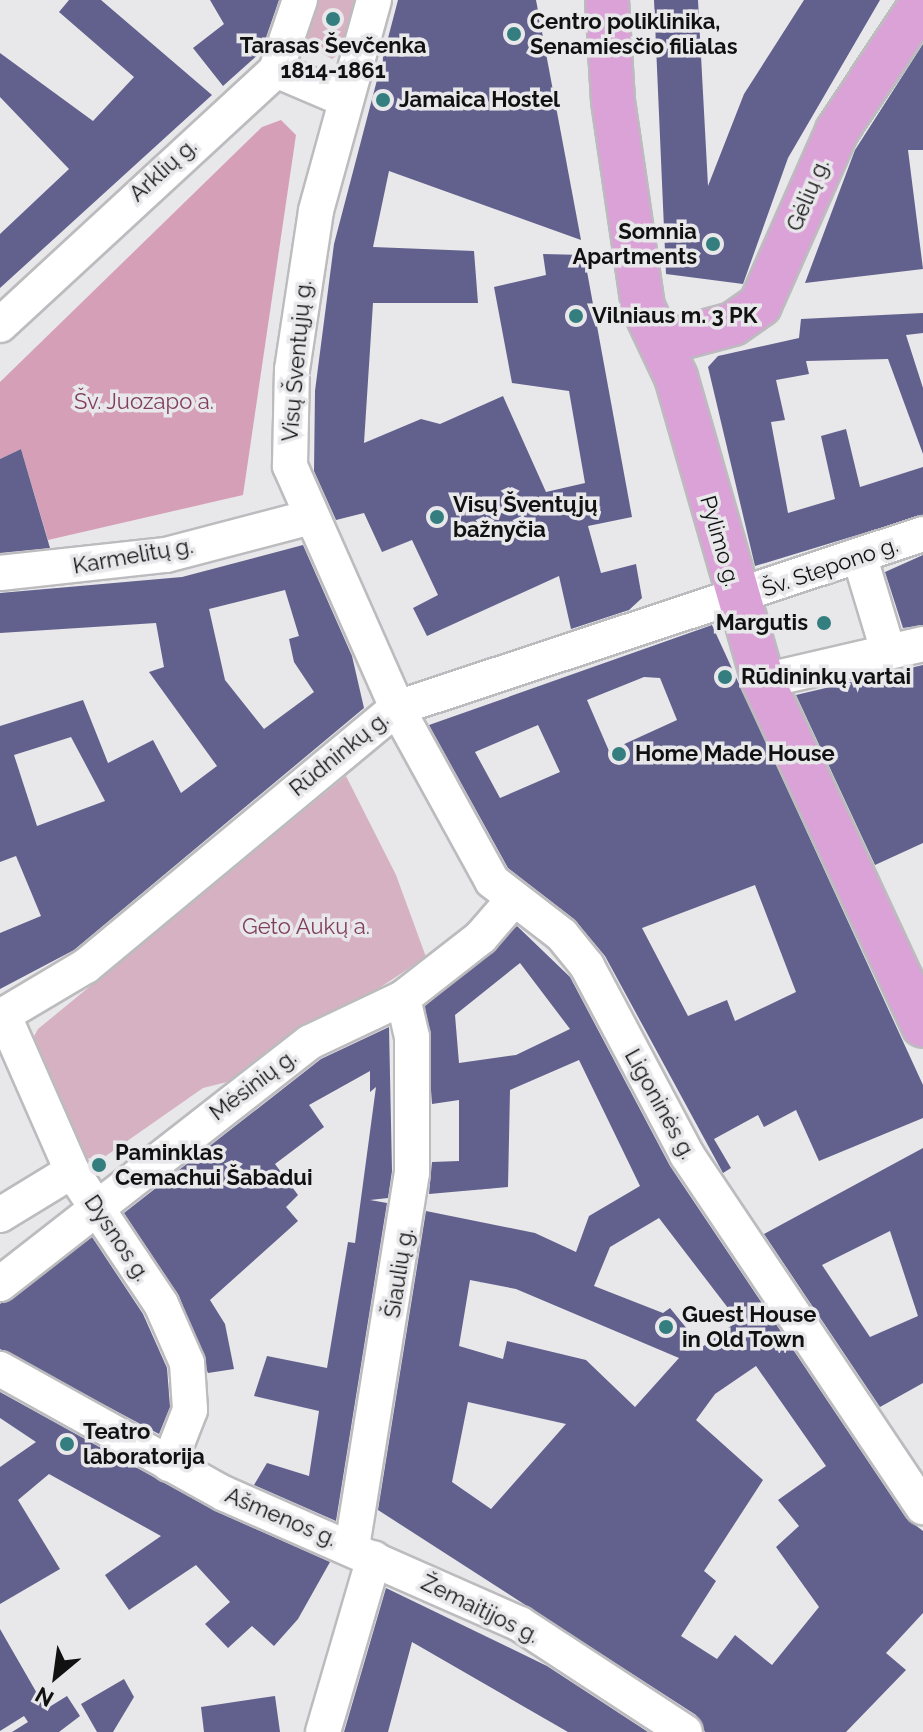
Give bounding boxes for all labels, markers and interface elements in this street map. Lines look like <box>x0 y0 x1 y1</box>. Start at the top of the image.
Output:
place label: Centro poliklinika, Senamiesčio filialas <box>530 8 738 60</box>
marker: Tarasas Ševčenka 1814-1861 <box>324 10 342 28</box>
marker: Centro poliklinika, Senamiesčio filialas <box>505 25 523 43</box>
place label: Tarasas Ševčenka 1814-1861 <box>240 32 426 84</box>
place label: Jamaica Hostel <box>399 87 560 113</box>
marker: Jamaica Hostel <box>374 91 392 109</box>
street label: Arklių g. <box>124 133 202 207</box>
street label: Gėlių g. <box>781 155 835 235</box>
place label: Somnia Apartments <box>572 218 697 270</box>
marker: Somnia Apartments <box>704 235 722 253</box>
street label: Visų Šventųjų g. <box>277 279 317 443</box>
place label: Vilniaus m. 3 PK <box>592 303 757 329</box>
marker: Vilniaus m. 3 PK <box>567 307 585 325</box>
park label: Šv. Juozapo a. <box>74 389 214 415</box>
place label: Visų Šventųjų bažnyčia <box>453 491 598 542</box>
street label: Pylimo g. <box>694 493 746 589</box>
marker: Visų Šventųjų bažnyčia <box>428 508 446 526</box>
street label: Šv. Stepono g. <box>759 531 901 603</box>
street label: Karmelitų g. <box>71 532 195 580</box>
place label: Margutis <box>716 610 808 636</box>
marker: Margutis <box>815 614 833 632</box>
place label: Rūdininkų vartai <box>741 664 912 690</box>
marker: Rūdininkų vartai <box>716 668 734 686</box>
street label: Rūdninkų g. <box>284 706 394 802</box>
place label: Home Made House <box>635 741 835 767</box>
marker: Home Made House <box>610 745 628 763</box>
park label: Geto Aukų a. <box>242 914 370 940</box>
street label: Mėsinių g. <box>205 1044 301 1126</box>
street label: Ligoninės g. <box>619 1044 701 1164</box>
place label: Paminklas Cemachui Šabadui <box>115 1139 313 1190</box>
marker: Paminklas Cemachui Šabadui <box>90 1156 108 1174</box>
street label: Dysnos g. <box>79 1190 155 1286</box>
street label: Šiaulių g. <box>379 1226 419 1320</box>
place label: Guest House in Old Town <box>682 1301 816 1352</box>
marker: Guest House in Old Town <box>657 1318 675 1336</box>
place label: Teatro laboratorija <box>83 1418 205 1470</box>
marker: Teatro laboratorija <box>58 1435 76 1453</box>
street label: Ašmenos g. <box>221 1482 341 1552</box>
street label: Žemaitijos g. <box>417 1569 543 1649</box>
north arrow <box>16 1636 96 1716</box>
text: N <box>31 1682 58 1712</box>

